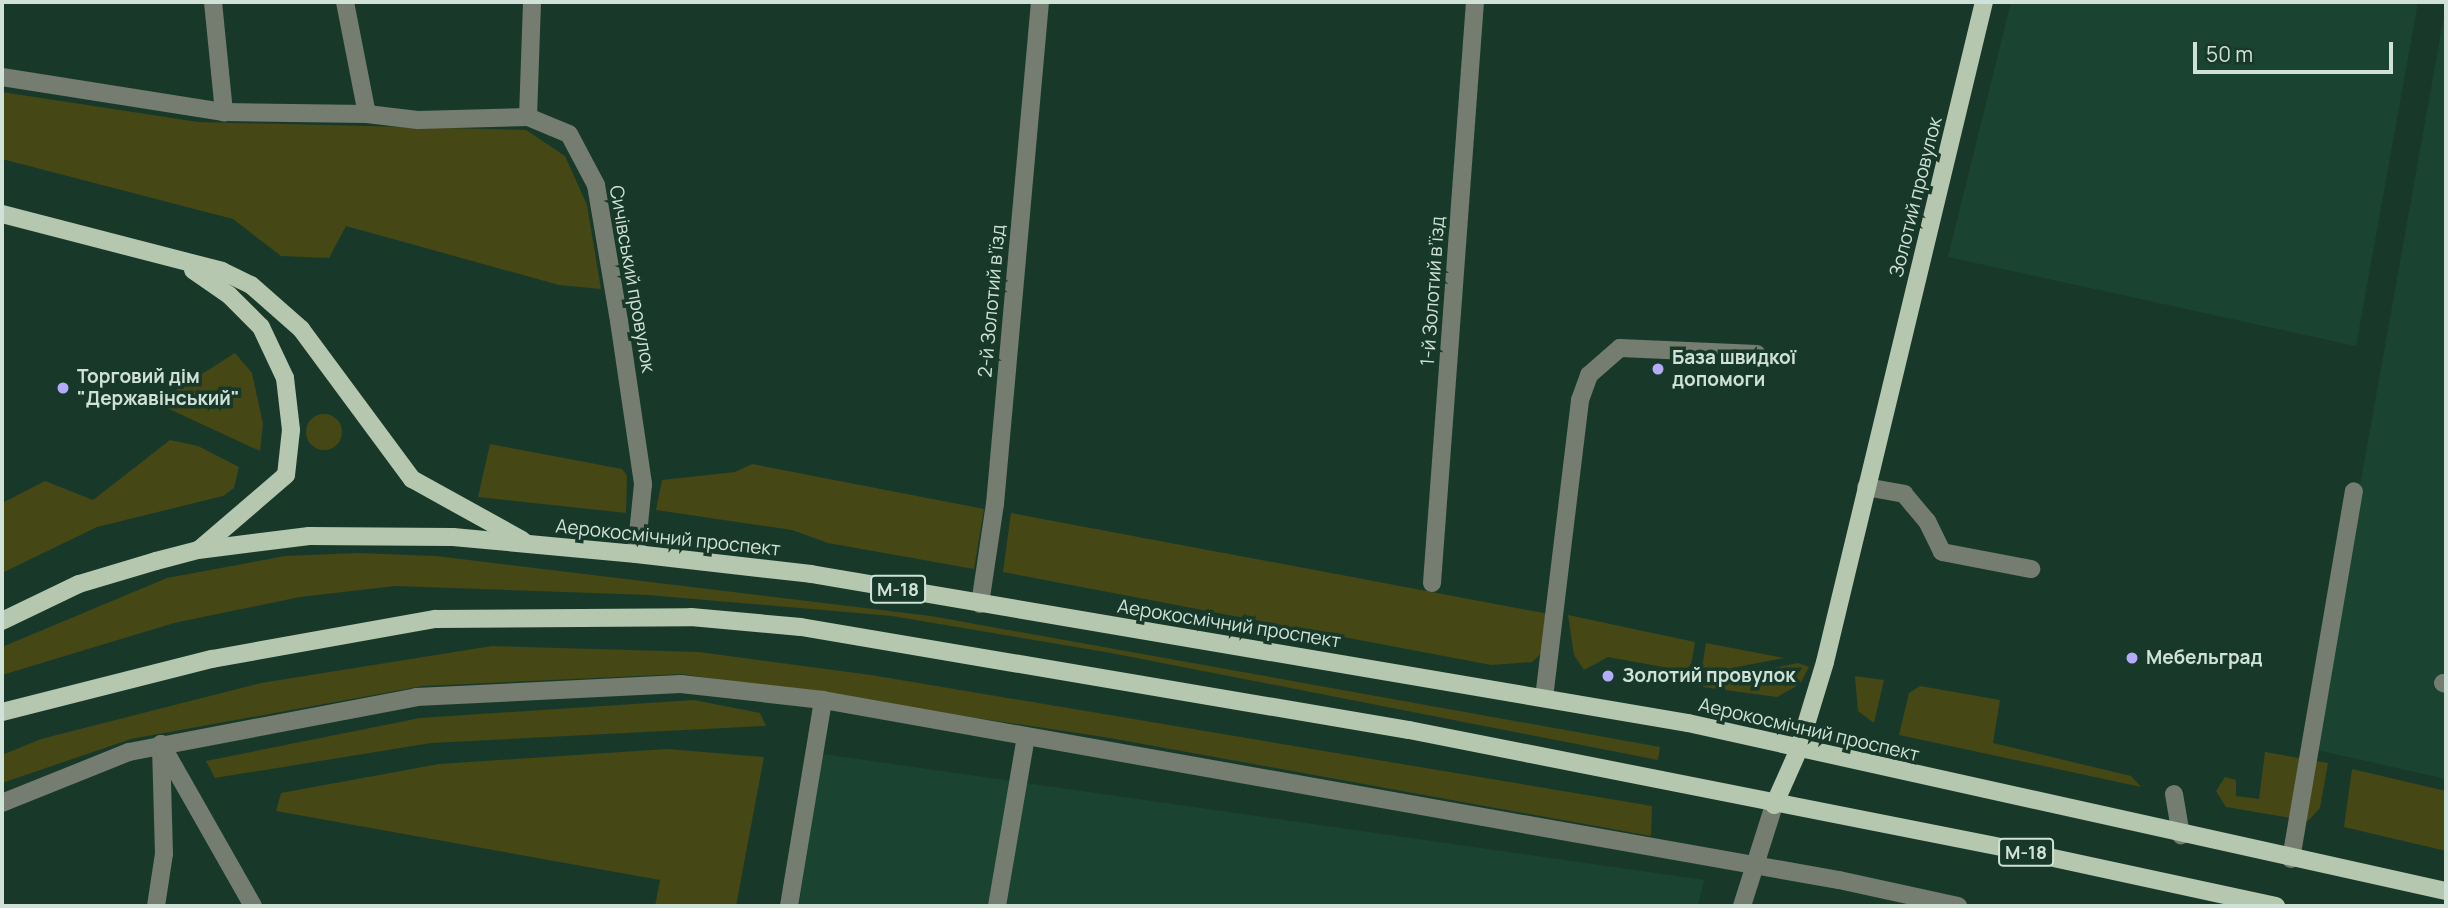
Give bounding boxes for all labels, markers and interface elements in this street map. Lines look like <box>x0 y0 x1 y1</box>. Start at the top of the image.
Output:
scale bar <box>2196 28 2396 72</box>
text: 50 m <box>2206 40 2253 68</box>
street label: Золотий провулок <box>1885 115 1947 279</box>
street label: Сичівський провулок <box>604 184 660 374</box>
street label: 1-й Золотий в’їзд <box>1416 215 1450 367</box>
street label: 2-й Золотий в’їзд <box>974 224 1010 378</box>
place label: База швидкої допомоги <box>1672 347 1796 391</box>
marker: База швидкої допомоги <box>1650 361 1666 377</box>
place label: Торговий дім "Державінський" <box>77 366 240 410</box>
marker: Торговий дім "Державінський" <box>55 380 71 396</box>
street label: Аерокосмічний проспект <box>554 515 782 561</box>
road number: М-18 <box>870 574 926 604</box>
street label: Аерокосмічний проспект <box>1116 595 1342 653</box>
place label: Мебельград <box>2146 647 2263 669</box>
marker: Мебельград <box>2124 650 2140 666</box>
place label: Золотий провулок <box>1622 665 1795 687</box>
marker: Золотий провулок <box>1600 668 1616 684</box>
street label: Аерокосмічний проспект <box>1696 693 1922 767</box>
road number: М-18 <box>1998 838 2054 866</box>

